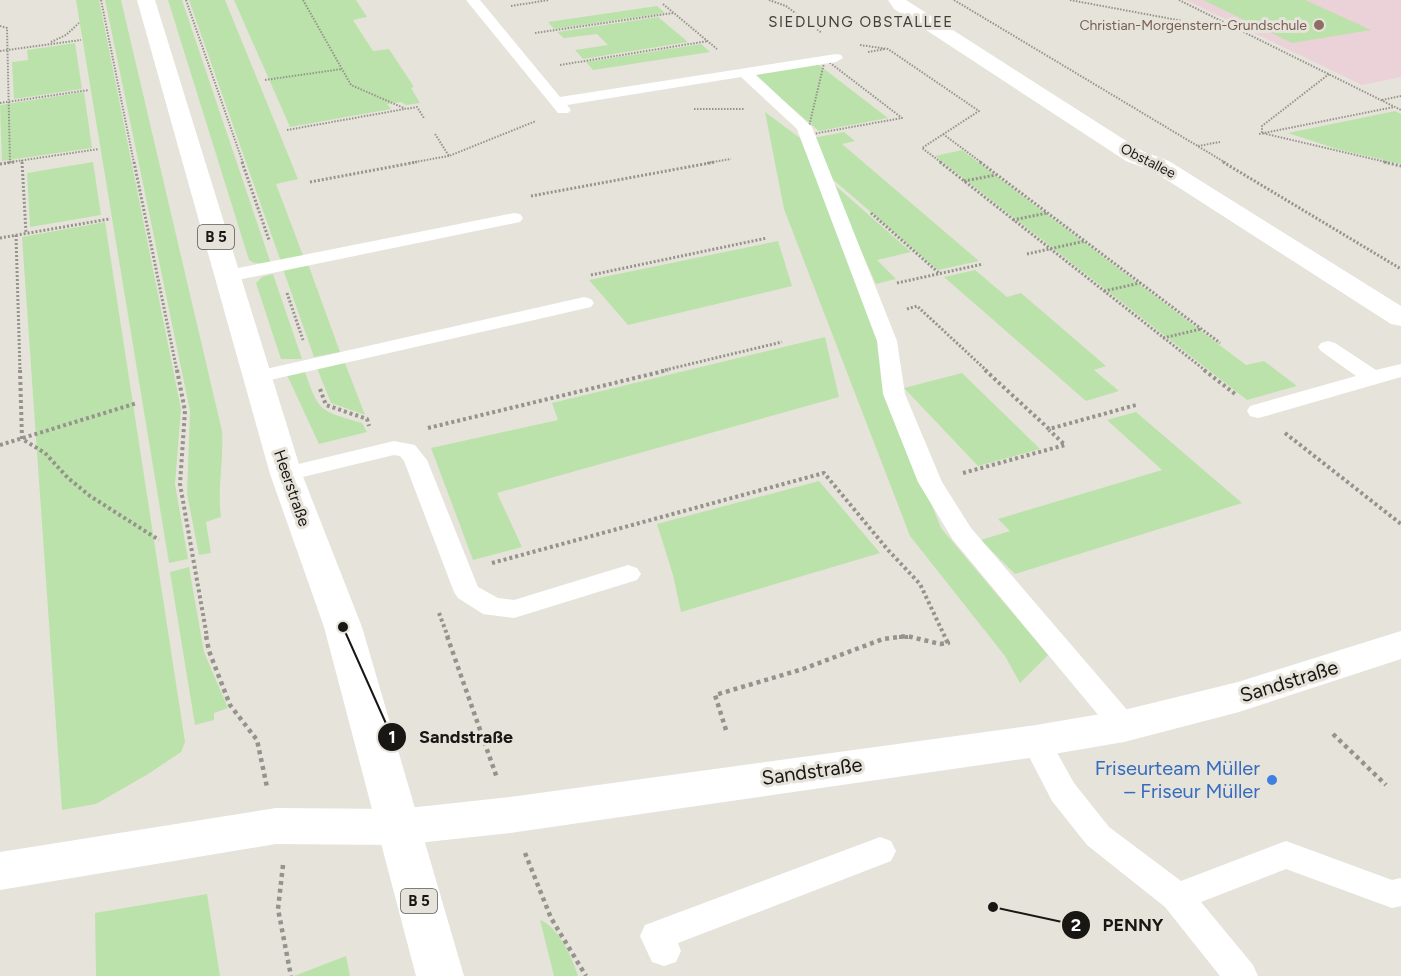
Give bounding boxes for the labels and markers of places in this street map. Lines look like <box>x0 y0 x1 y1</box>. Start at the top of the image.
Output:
place label: Christian-Morgenstern-Grundschule <box>1079 17 1307 34</box>
marker: Christian-Morgenstern-Grundschule <box>1312 18 1326 32</box>
callout: Sandstraße <box>377 719 525 755</box>
place label: Friseurteam Müller – Friseur Müller <box>1095 756 1260 803</box>
marker: Friseurteam Müller – Friseur Müller <box>1265 773 1279 787</box>
callout: PENNY <box>1061 907 1176 943</box>

